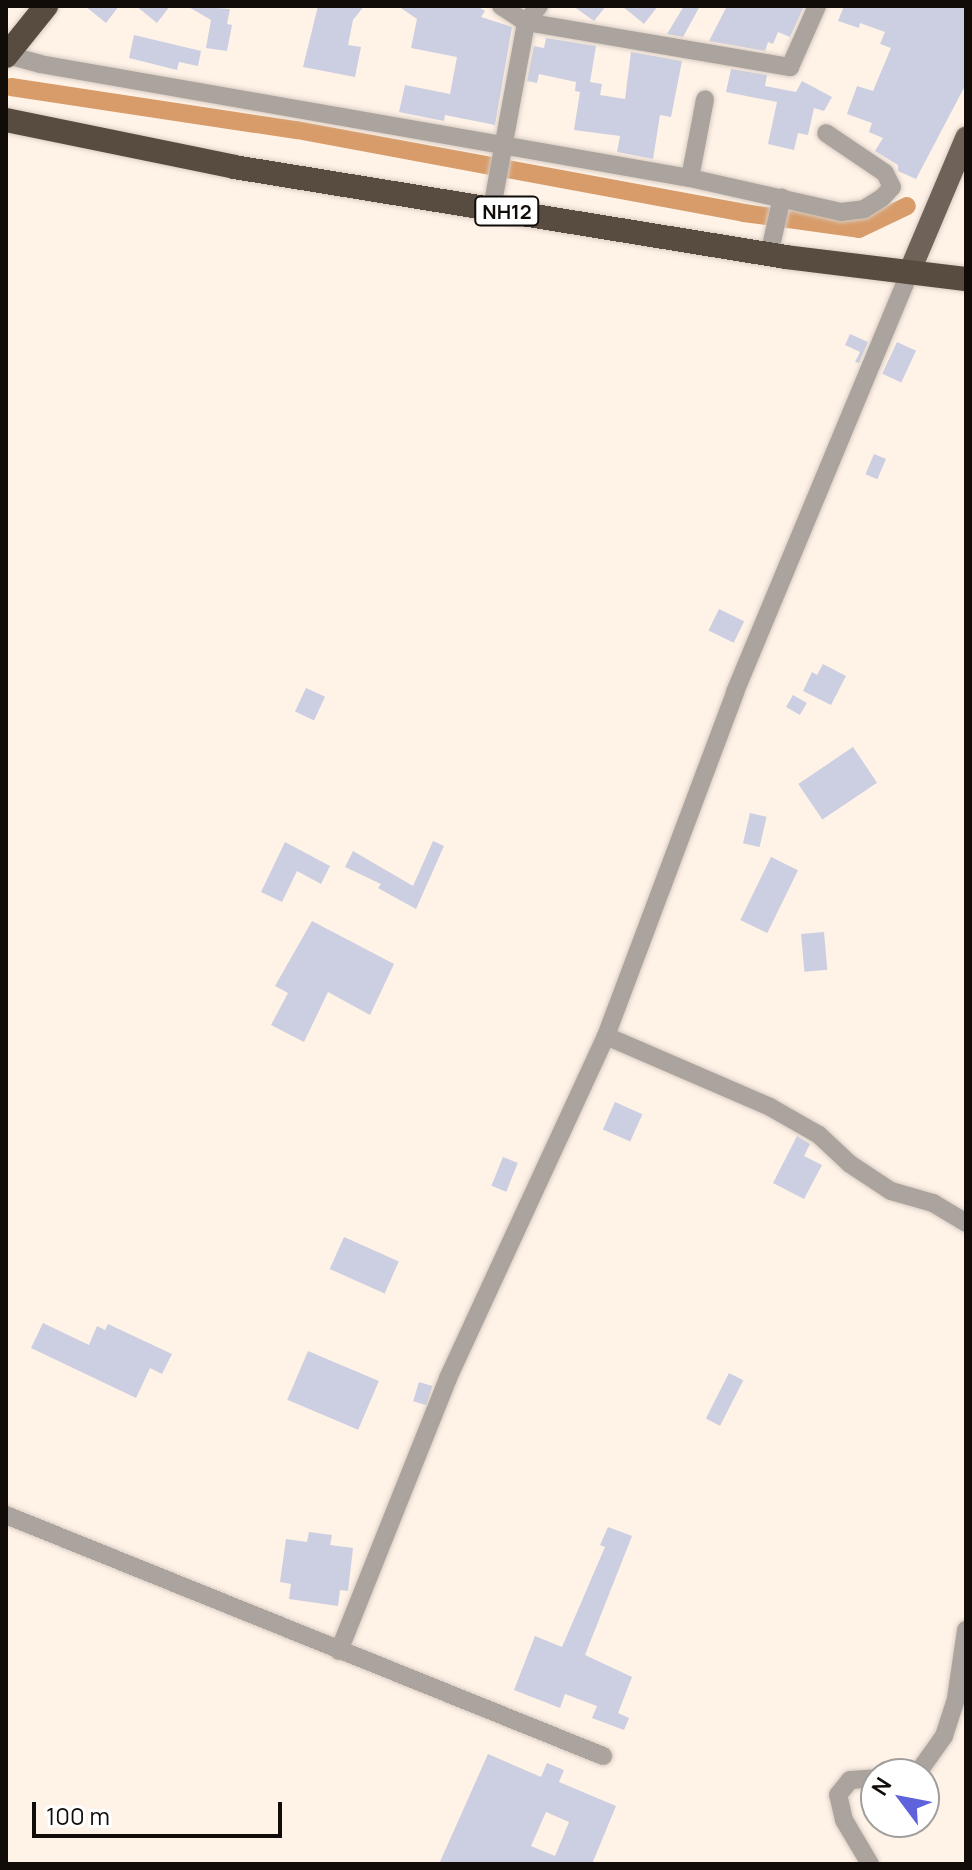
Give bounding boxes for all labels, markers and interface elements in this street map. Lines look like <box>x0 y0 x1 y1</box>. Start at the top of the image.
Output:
road number: NH12 <box>473 195 541 227</box>
north arrow <box>860 1758 940 1838</box>
text: N <box>864 1772 898 1801</box>
scale bar <box>36 1786 286 1836</box>
text: 100 m <box>46 1799 110 1832</box>

